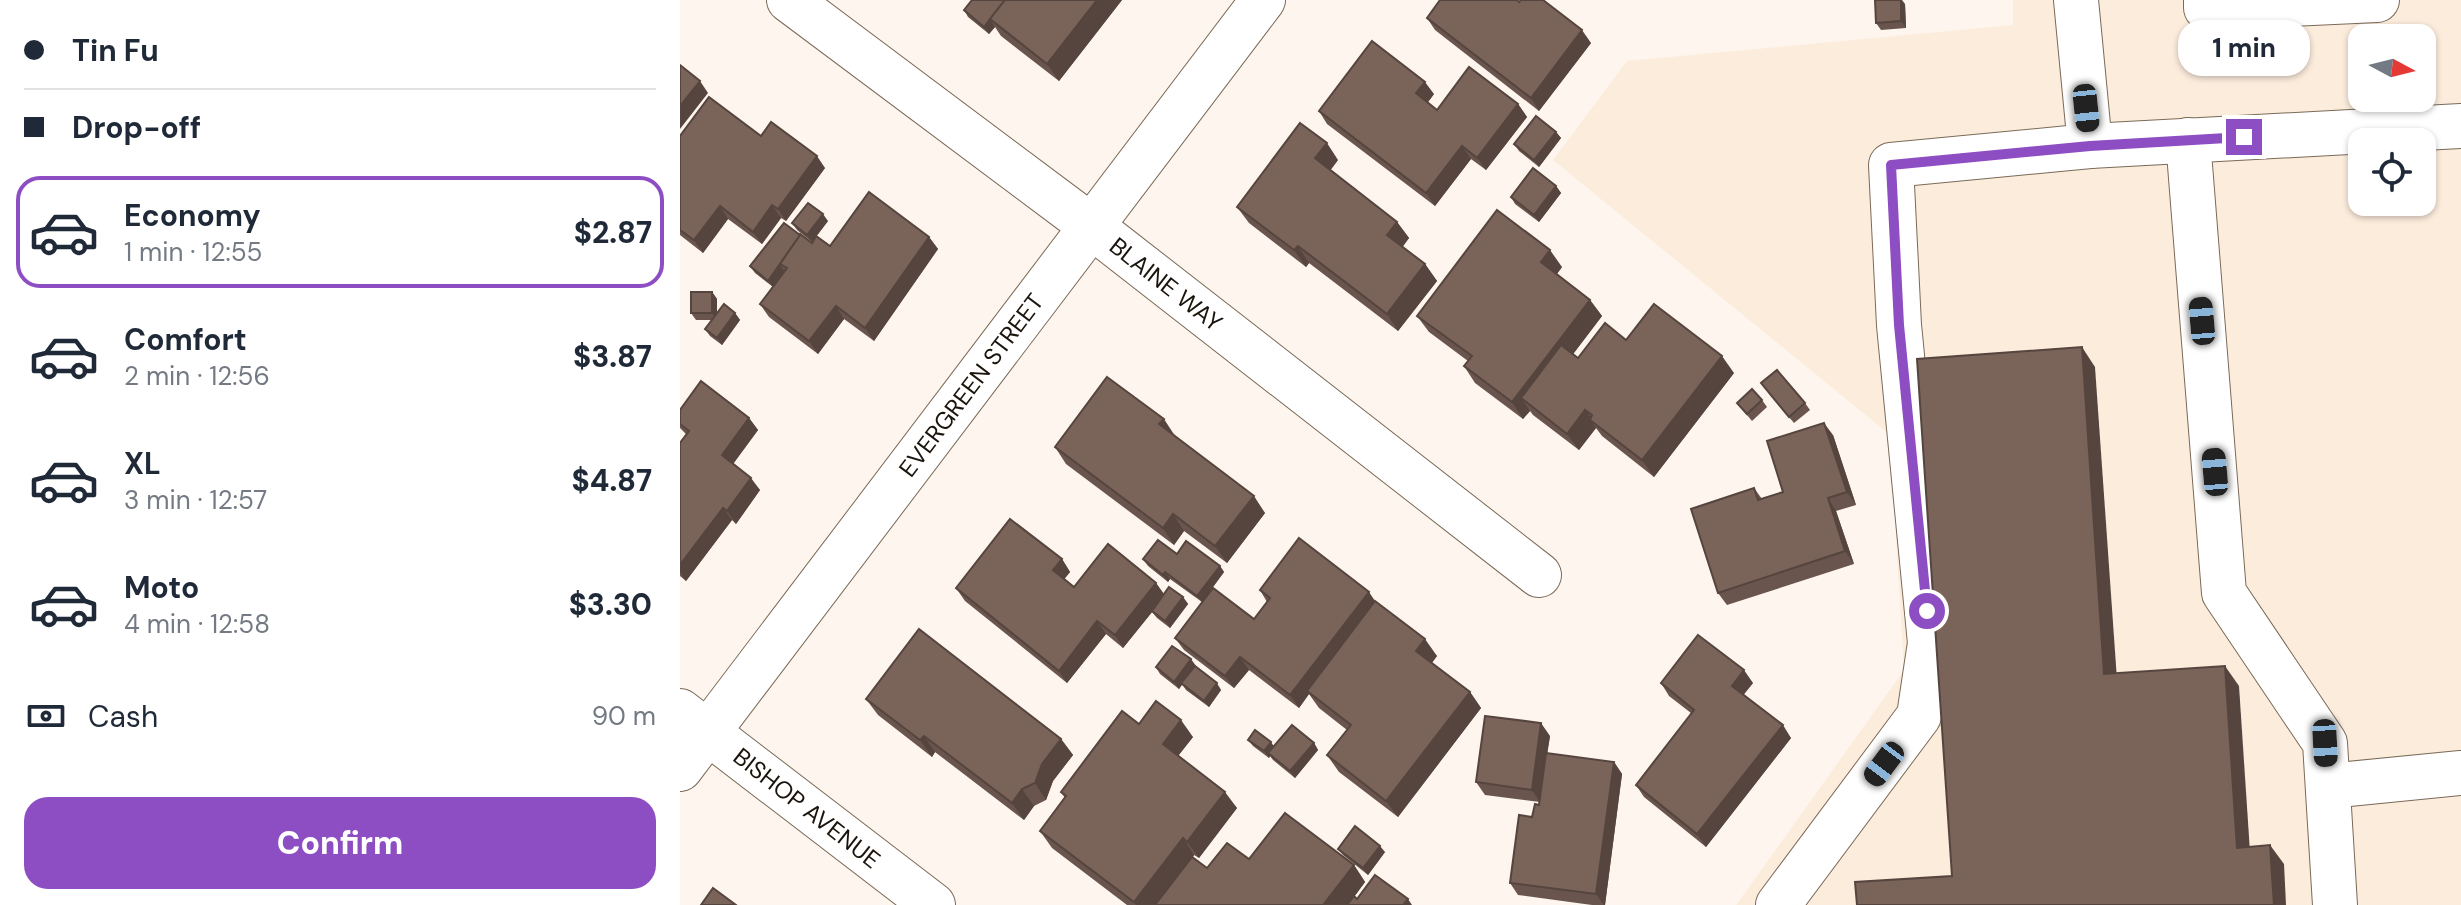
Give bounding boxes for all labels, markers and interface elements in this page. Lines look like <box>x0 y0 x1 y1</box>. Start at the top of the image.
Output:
callout: 1 min <box>2178 21 2310 77</box>
north arrow <box>2348 24 2436 112</box>
map controls <box>2348 24 2436 216</box>
text: Tin Fu <box>72 31 159 70</box>
text: 1 min <box>2212 31 2276 65</box>
car <box>2072 83 2100 133</box>
text: Drop-off <box>72 108 201 147</box>
route end <box>2226 119 2262 155</box>
button: locate <box>2348 128 2436 216</box>
icon: car <box>28 196 100 268</box>
text: Economy <box>124 196 261 235</box>
text: $2.87 <box>574 213 652 252</box>
street label: BLAINE WAY <box>1103 230 1229 338</box>
text: 1 min · 12:55 <box>124 235 262 269</box>
street label: EVERGREEN STREET <box>892 287 1050 483</box>
car <box>2188 296 2216 346</box>
icon: car <box>28 320 100 392</box>
text: Comfort <box>124 320 247 359</box>
text: $3.87 <box>573 337 652 376</box>
text: 2 min · 12:56 <box>124 359 270 393</box>
icon: car <box>28 444 100 516</box>
text: XL <box>124 444 161 483</box>
car <box>2201 447 2229 497</box>
text: $4.87 <box>572 461 652 500</box>
text: 3 min · 12:57 <box>124 483 267 517</box>
icon: car <box>28 568 100 640</box>
text: Moto <box>124 568 199 607</box>
text: $3.30 <box>569 585 652 624</box>
route start <box>1909 593 1945 629</box>
text: 4 min · 12:58 <box>124 607 270 641</box>
icon: cash <box>24 694 68 738</box>
text: Cash <box>88 697 158 736</box>
text: 90 m <box>592 699 656 733</box>
car <box>2312 718 2338 768</box>
car <box>1860 738 1908 790</box>
street label: BISHOP AVENUE <box>727 741 887 875</box>
button: Confirm <box>24 797 656 889</box>

